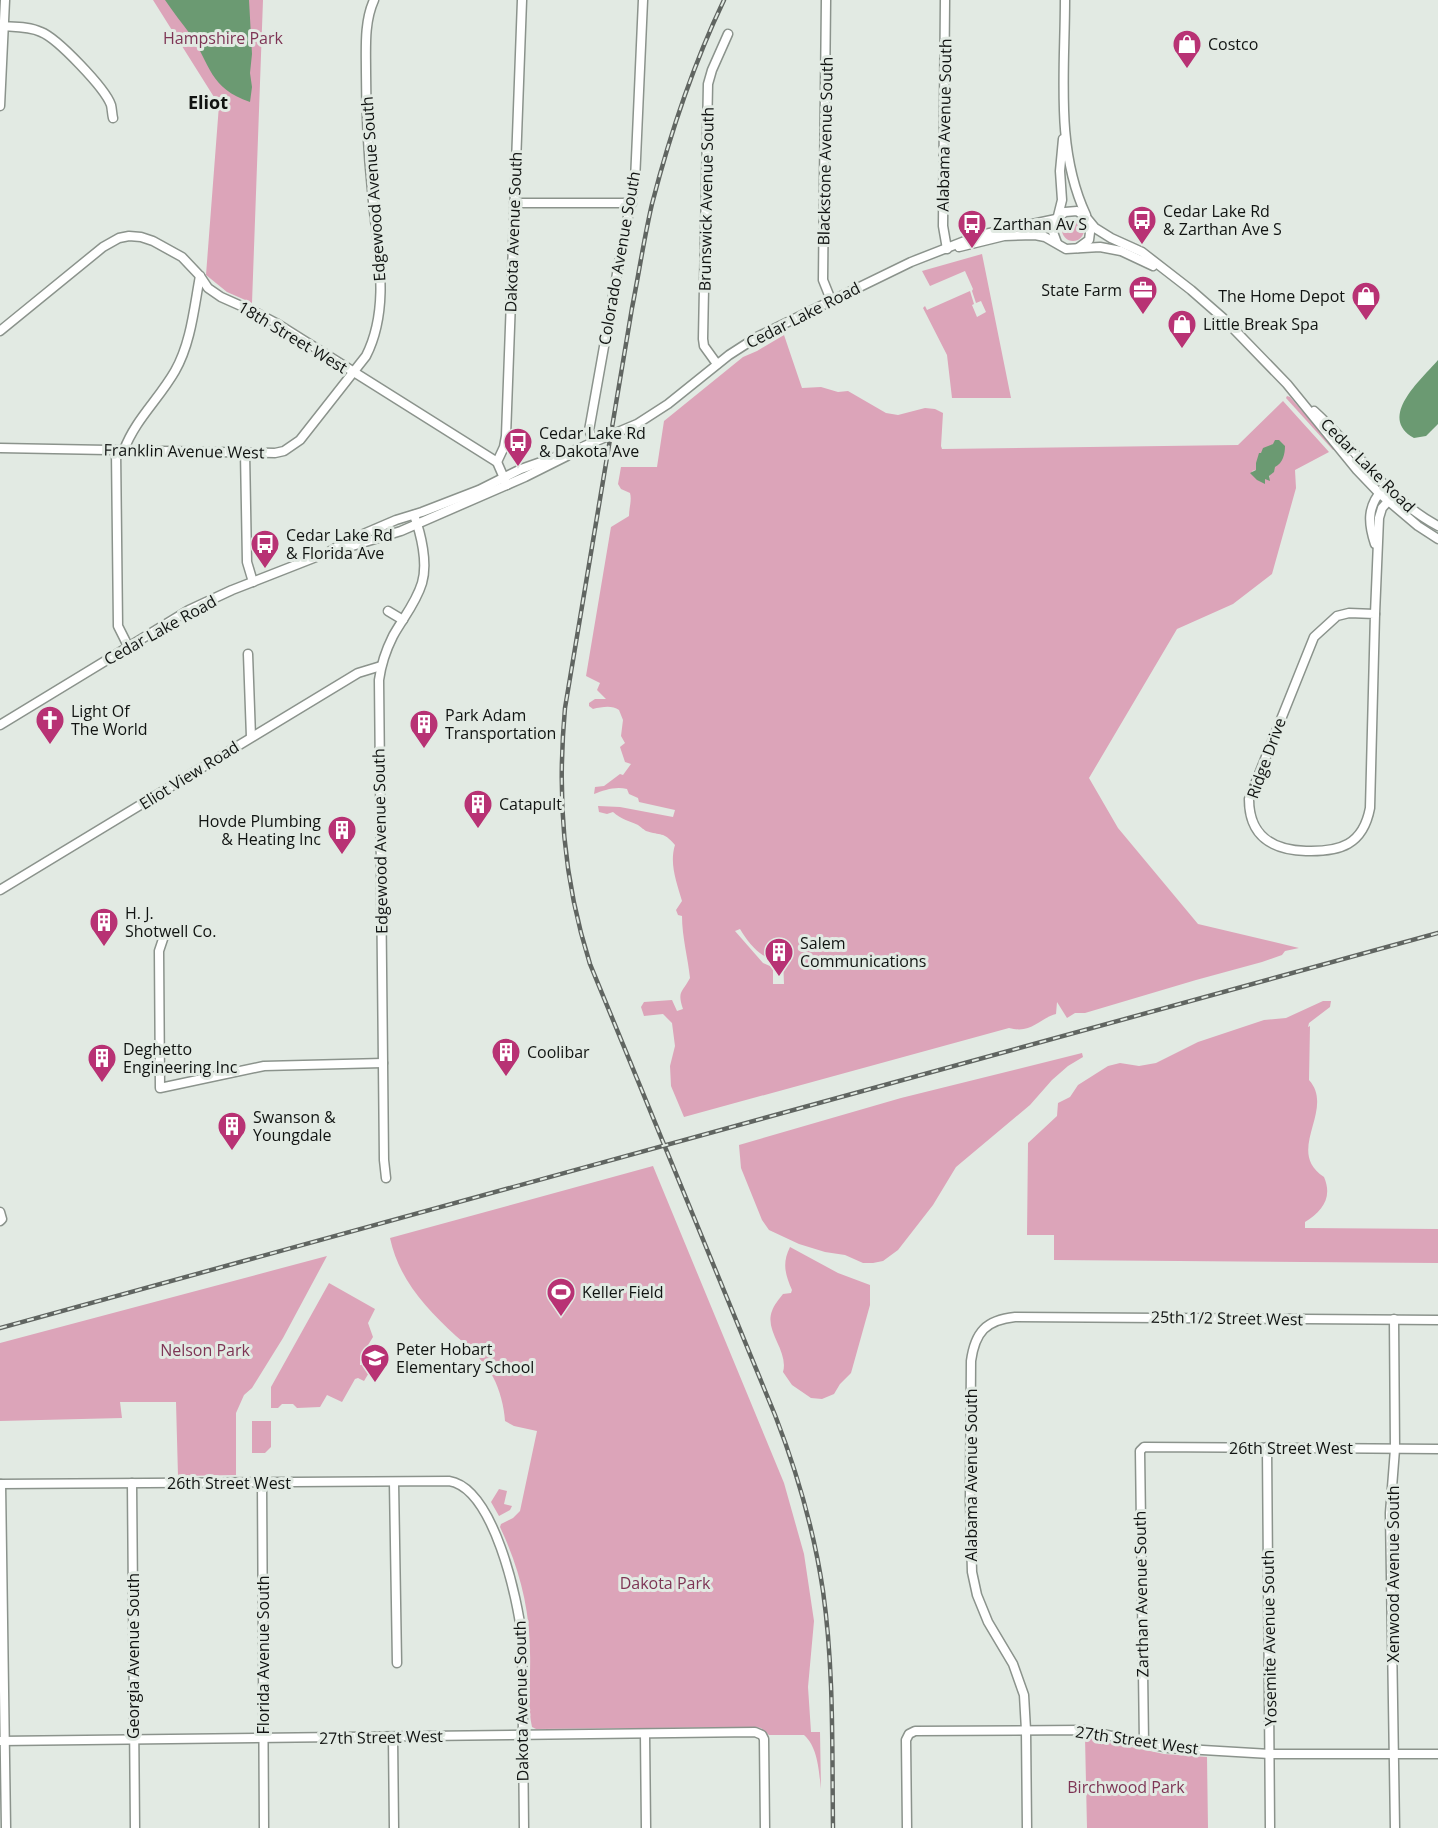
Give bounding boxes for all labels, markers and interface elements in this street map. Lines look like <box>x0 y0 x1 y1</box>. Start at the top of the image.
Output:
park label: Hampshire Park <box>163 27 284 49</box>
shop icon: Costco <box>1171 28 1203 70</box>
place label: Costco <box>1208 33 1258 55</box>
street label: Alabama Avenue South <box>931 38 957 212</box>
street label: Blackstone Avenue South <box>812 56 838 246</box>
district label: Eliot <box>188 90 228 114</box>
street label: Edgewood Avenue South <box>356 96 390 282</box>
street label: Brunswick Avenue South <box>693 107 719 291</box>
street label: Dakota Avenue South <box>499 151 527 313</box>
street label: Colorado Avenue South <box>593 169 645 347</box>
place label: Cedar Lake Rd & Zarthan Ave S <box>1163 200 1282 240</box>
bus stop icon: Cedar Lake Rd & Zarthan Ave S <box>1126 204 1158 246</box>
bus stop icon: Zarthan Av S <box>956 208 988 250</box>
place label: Zarthan Av S <box>993 213 1087 235</box>
office icon: State Farm <box>1127 274 1159 316</box>
street label: Cedar Lake Road <box>742 277 864 353</box>
place label: State Farm <box>1041 279 1122 301</box>
shop icon: The Home Depot <box>1350 280 1382 322</box>
place label: The Home Depot <box>1218 285 1345 307</box>
street label: 18th Street West <box>234 296 352 378</box>
shop icon: Little Break Spa <box>1166 308 1198 350</box>
place label: Little Break Spa <box>1203 313 1319 335</box>
street label: Cedar Lake Road <box>1316 413 1420 517</box>
place label: Cedar Lake Rd & Dakota Ave <box>539 422 646 462</box>
bus stop icon: Cedar Lake Rd & Dakota Ave <box>502 426 534 468</box>
street label: Franklin Avenue West <box>103 439 265 463</box>
place label: Cedar Lake Rd & Florida Ave <box>286 524 393 564</box>
bus stop icon: Cedar Lake Rd & Florida Ave <box>249 528 281 570</box>
street label: Cedar Lake Road <box>100 590 220 670</box>
place label: Light Of The World <box>71 700 148 740</box>
church icon: Light Of The World <box>34 704 66 746</box>
place label: Park Adam Transportation <box>445 704 556 744</box>
building icon: Park Adam Transportation <box>408 708 440 750</box>
street label: Ridge Drive <box>1241 714 1291 802</box>
street label: Eliot View Road <box>135 736 243 814</box>
street label: Edgewood Avenue South <box>367 748 393 934</box>
building icon: Catapult <box>462 788 494 830</box>
place label: Catapult <box>499 793 562 815</box>
place label: Hovde Plumbing & Heating Inc <box>198 810 321 850</box>
building icon: Hovde Plumbing & Heating Inc <box>326 814 358 856</box>
place label: H. J. Shotwell Co. <box>125 902 216 942</box>
building icon: H. J. Shotwell Co. <box>88 906 120 948</box>
place label: Salem Communications <box>800 932 926 972</box>
building icon: Salem Communications <box>763 936 795 978</box>
building icon: Coolibar <box>490 1036 522 1078</box>
place label: Deghetto Engineering Inc <box>123 1038 238 1078</box>
place label: Coolibar <box>527 1041 590 1063</box>
building icon: Deghetto Engineering Inc <box>86 1042 118 1084</box>
place label: Swanson & Youngdale <box>253 1106 336 1146</box>
building icon: Swanson & Youngdale <box>216 1110 248 1152</box>
sports icon: Keller Field <box>545 1276 577 1318</box>
place label: Keller Field <box>582 1281 664 1303</box>
street label: 25th 1/2 Street West <box>1151 1306 1304 1330</box>
place label: Peter Hobart Elementary School <box>396 1338 534 1378</box>
park label: Nelson Park <box>160 1339 250 1361</box>
school or university icon: Peter Hobart Elementary School <box>359 1342 391 1384</box>
street label: Alabama Avenue South <box>960 1388 982 1562</box>
street label: 26th Street West <box>1229 1437 1353 1459</box>
street label: 26th Street West <box>167 1472 291 1494</box>
street label: Xenwood Avenue South <box>1382 1485 1404 1663</box>
street label: Zarthan Avenue South <box>1129 1511 1153 1677</box>
street label: Yosemite Avenue South <box>1256 1550 1282 1726</box>
park label: Dakota Park <box>620 1572 711 1594</box>
street label: Georgia Avenue South <box>122 1573 144 1739</box>
street label: Florida Avenue South <box>252 1576 274 1734</box>
street label: Dakota Avenue South <box>509 1620 533 1782</box>
street label: 27th Street West <box>1074 1720 1200 1760</box>
street label: 27th Street West <box>319 1725 443 1749</box>
park label: Birchwood Park <box>1067 1776 1185 1798</box>

